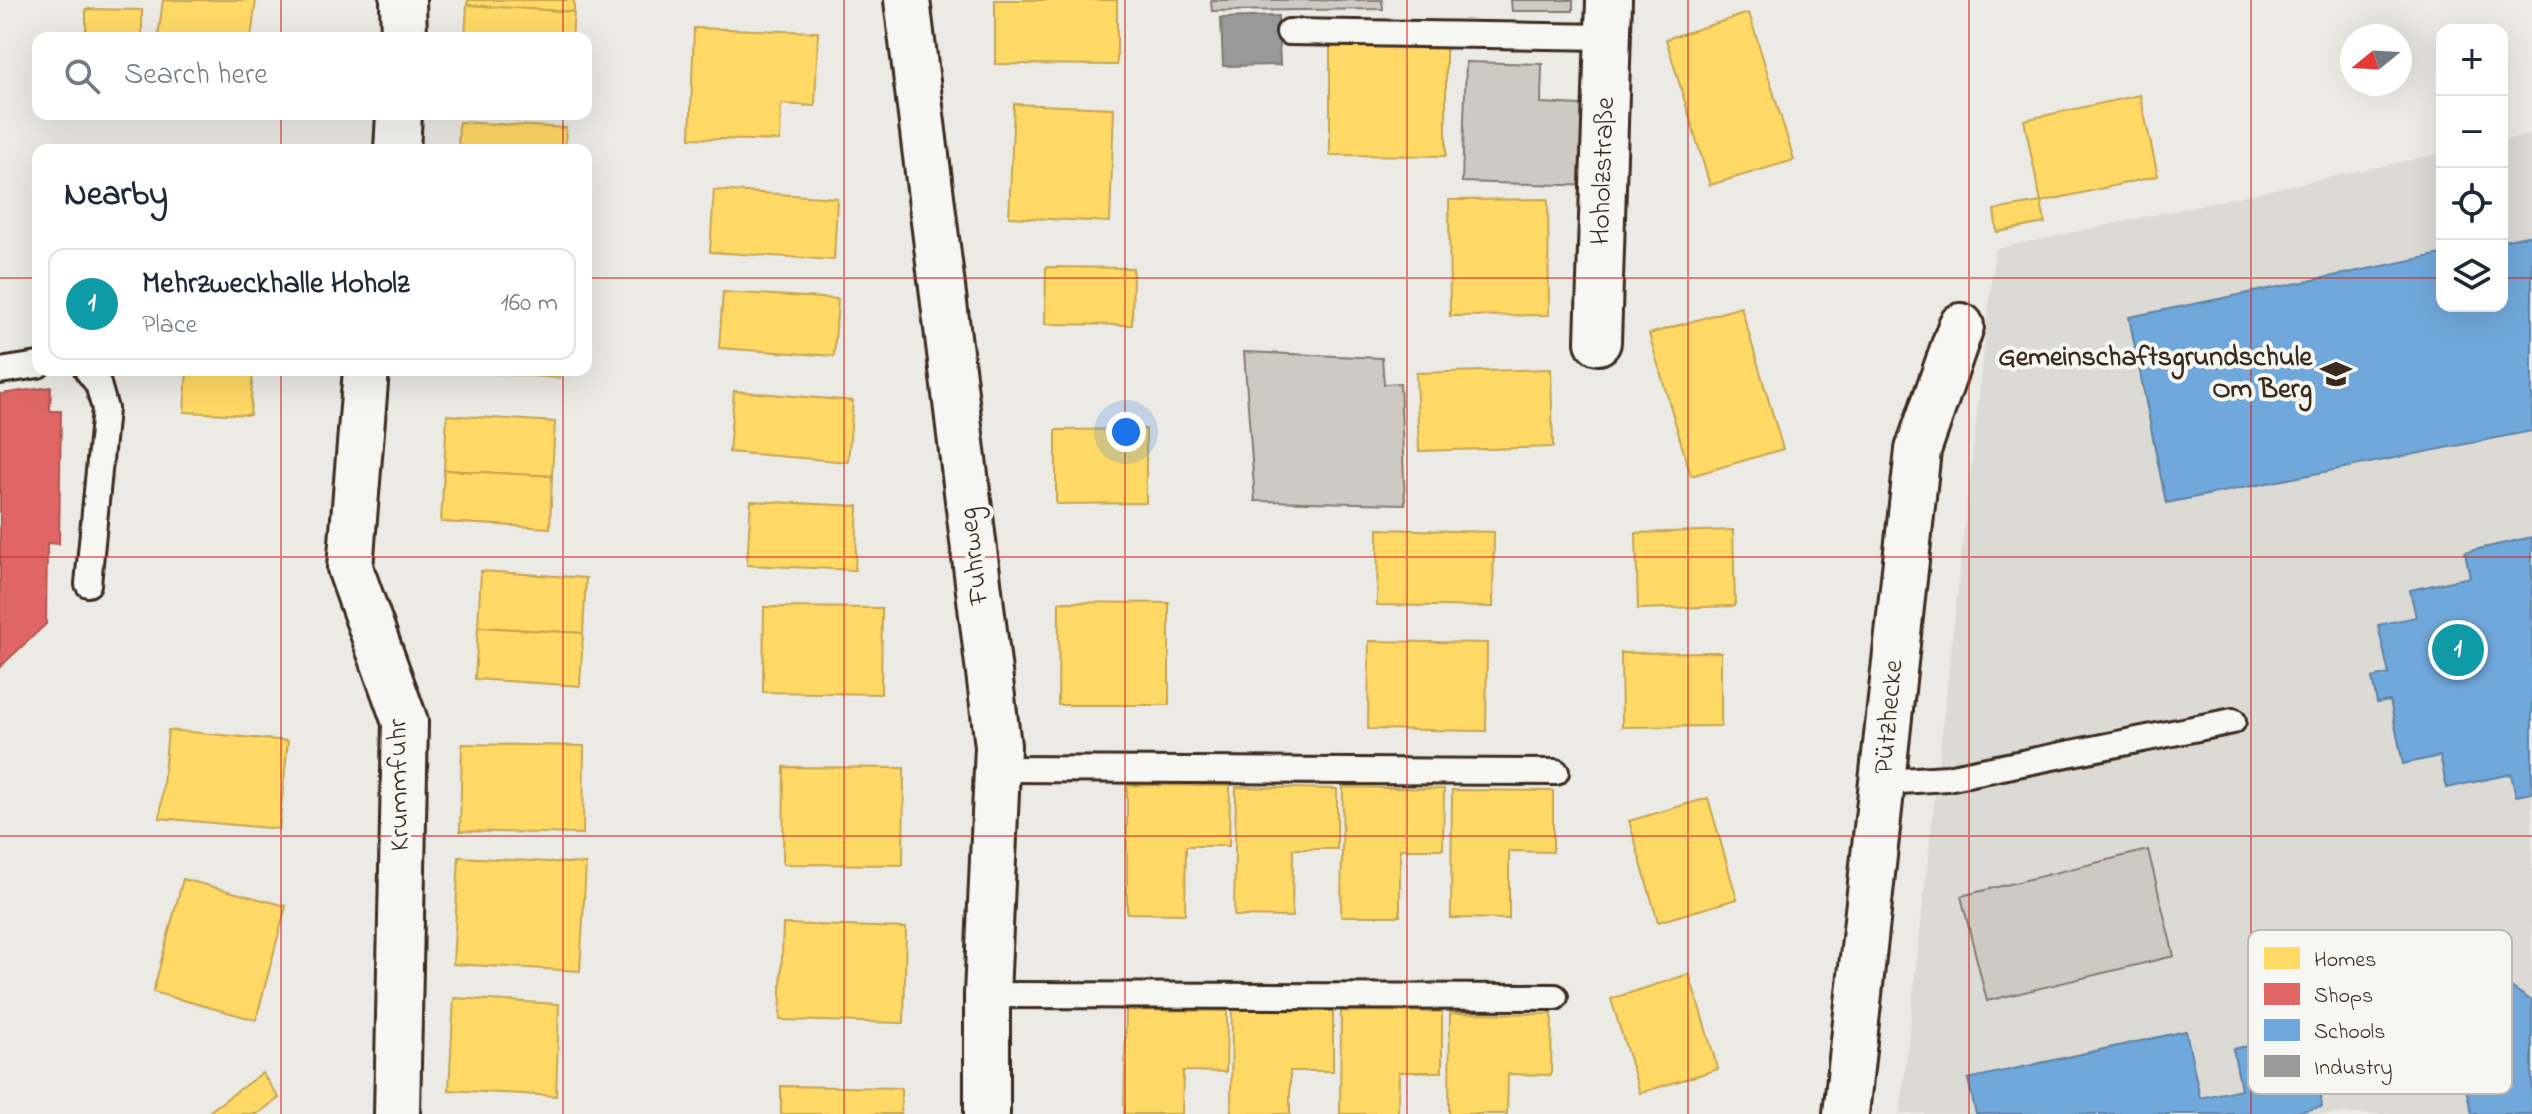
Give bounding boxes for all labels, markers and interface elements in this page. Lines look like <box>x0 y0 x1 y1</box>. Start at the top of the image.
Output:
north arrow <box>2340 24 2412 96</box>
map controls <box>2436 24 2508 312</box>
button: + <box>2436 24 2508 96</box>
search box <box>32 32 592 120</box>
icon: search <box>60 54 104 98</box>
text: Search here <box>124 54 268 98</box>
street label: Hoholzstraße <box>1581 96 1627 246</box>
button: − <box>2436 96 2508 168</box>
button: locate <box>2436 168 2508 240</box>
text: Nearby <box>64 171 168 221</box>
button: layers <box>2436 240 2508 312</box>
text: Mehrzweckhalle Hoholz <box>142 263 410 307</box>
text: 1 <box>88 285 96 323</box>
text: 160 m <box>500 285 558 323</box>
text: Place <box>142 307 197 345</box>
place label: Gemeinschaftsgrundschule Om Berg <box>1998 338 2313 412</box>
school or university icon: Gemeinschaftsgrundschule Om Berg <box>2319 357 2353 391</box>
your location <box>1106 412 1146 452</box>
street label: Fuhrweg <box>949 505 1001 608</box>
pin: 1 <box>2432 620 2484 680</box>
street label: Pützhecke <box>1865 658 1915 776</box>
street label: Krummfuhr <box>378 718 422 852</box>
legend <box>2248 930 2512 1094</box>
text: Homes <box>2314 945 2376 977</box>
text: Shops <box>2314 981 2373 1013</box>
text: Schools <box>2314 1017 2385 1049</box>
text: Industry <box>2314 1053 2393 1086</box>

